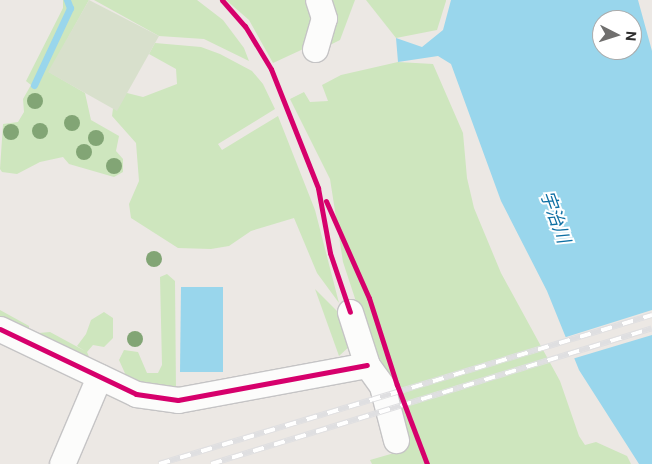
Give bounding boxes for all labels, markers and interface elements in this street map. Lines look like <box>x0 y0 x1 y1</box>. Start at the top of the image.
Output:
north arrow <box>592 10 642 60</box>
text: N <box>623 31 639 42</box>
water label: 宇治川 <box>536 188 574 246</box>

